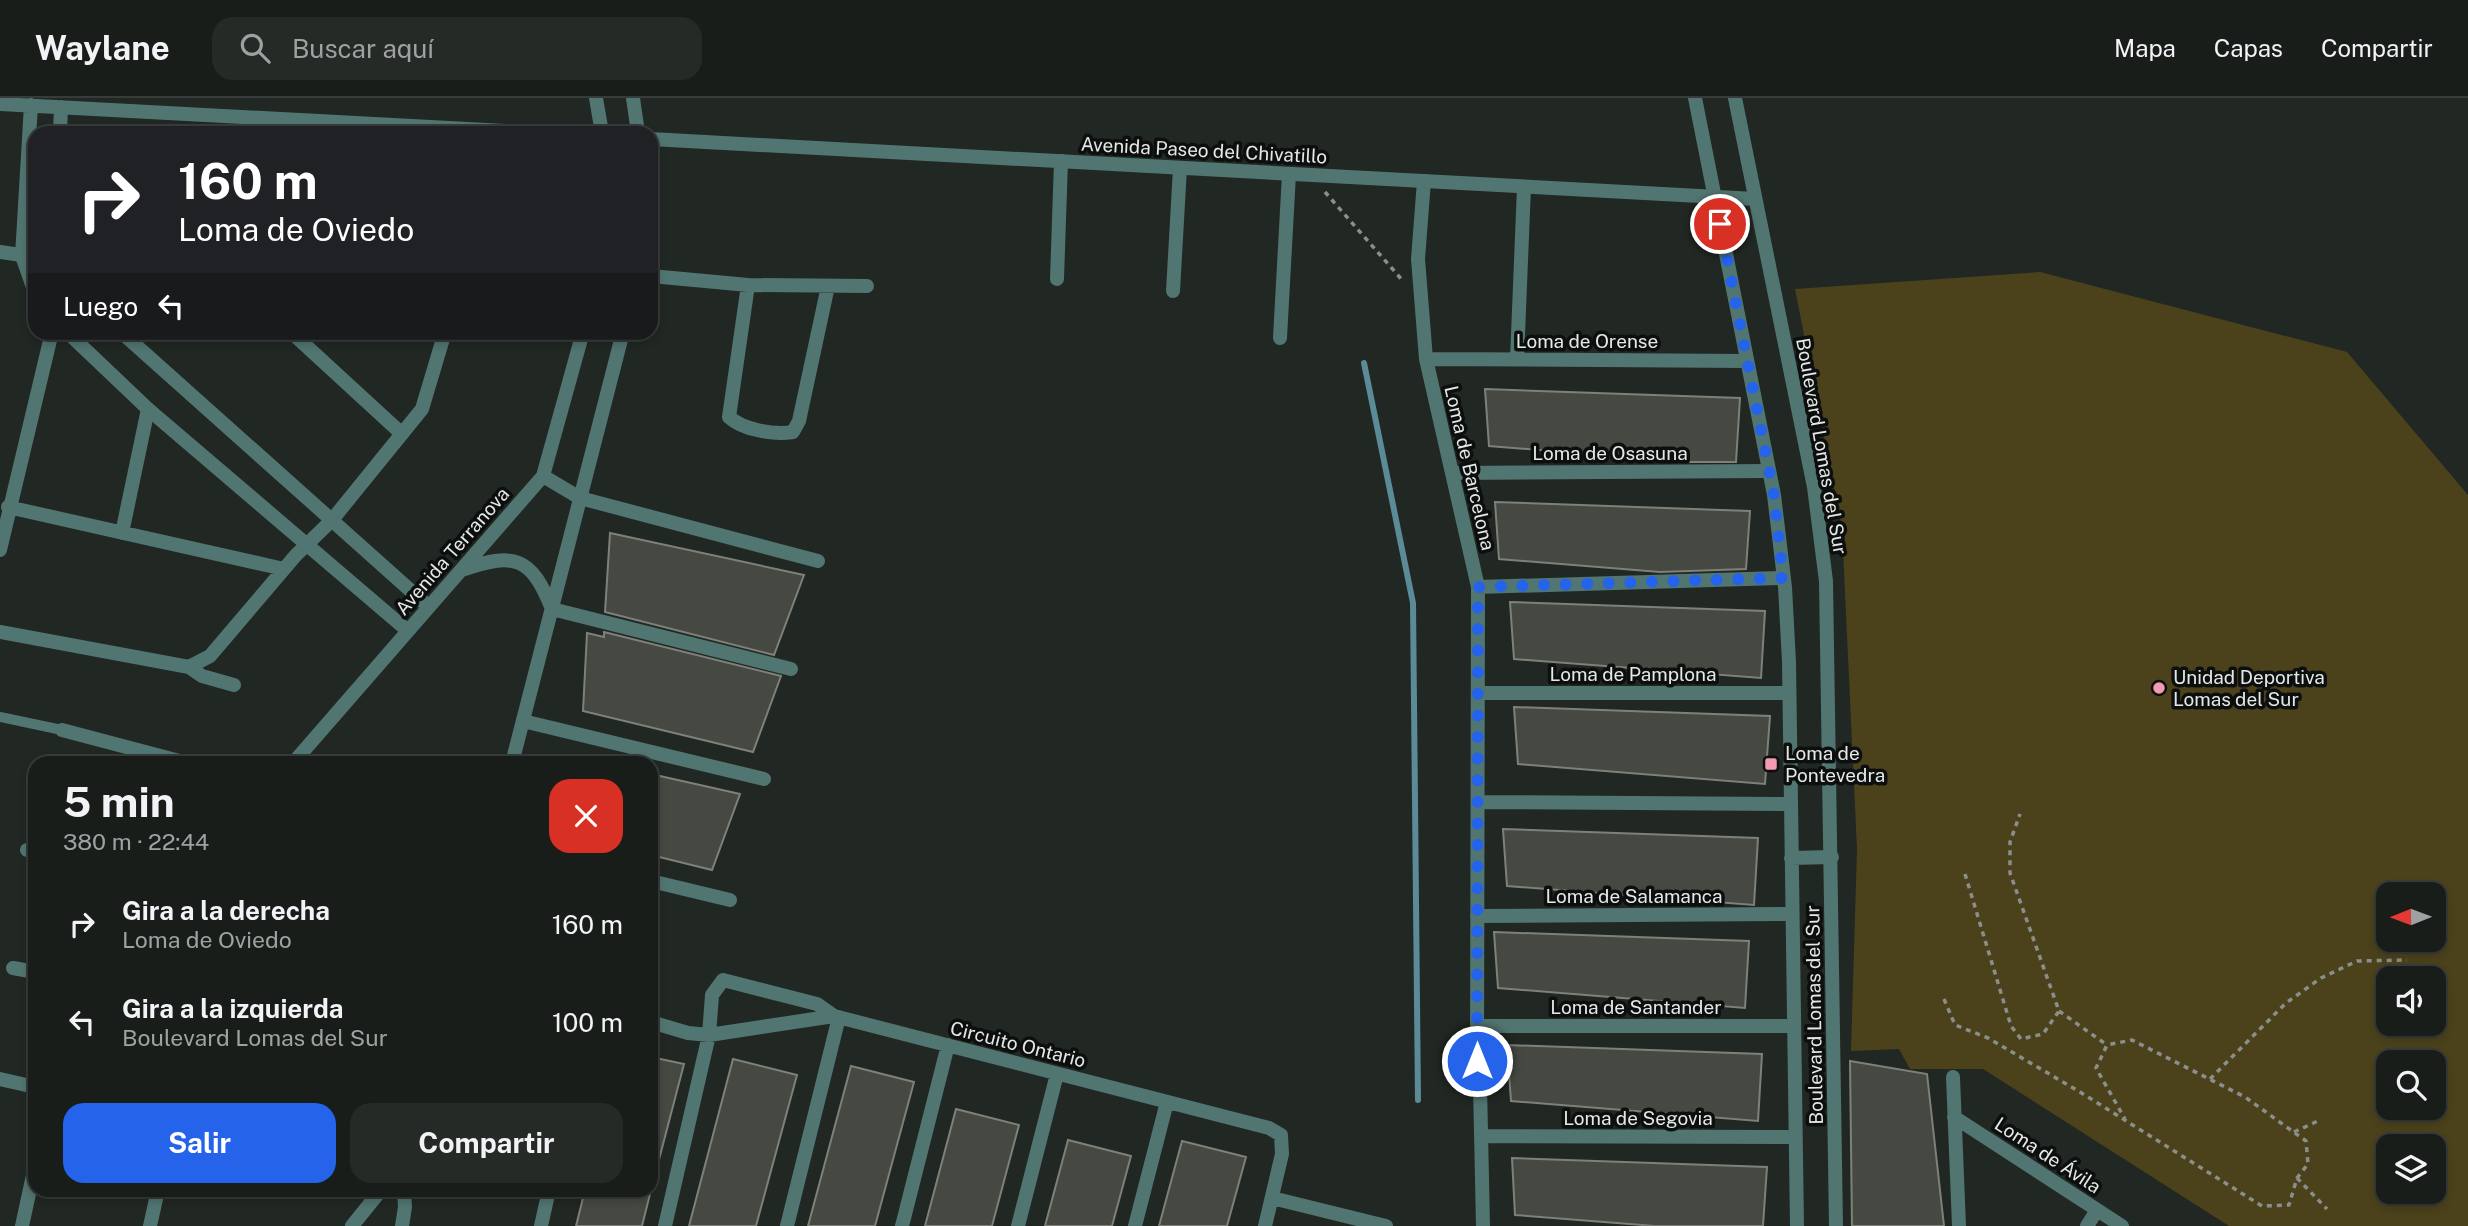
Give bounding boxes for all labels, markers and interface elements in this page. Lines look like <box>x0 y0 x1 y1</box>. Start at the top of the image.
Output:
search box <box>212 17 702 80</box>
text: Waylane <box>35 29 170 67</box>
icon: search <box>236 29 274 67</box>
text: Buscar aquí <box>292 33 434 64</box>
text: Mapa <box>2114 34 2176 62</box>
text: Capas <box>2214 34 2283 62</box>
text: Compartir <box>2321 34 2433 62</box>
street label: Avenida Paseo del Chivatillo <box>1080 133 1328 167</box>
text: 160 m <box>178 152 318 210</box>
icon: right <box>63 154 154 245</box>
pin <box>1690 194 1750 254</box>
icon: arrive <box>1701 205 1739 243</box>
text: Loma de Oviedo <box>178 211 414 248</box>
icon: left <box>152 287 190 325</box>
text: Luego <box>63 291 138 322</box>
street label: Loma de Orense <box>1516 330 1658 352</box>
street label: Boulevard Lomas del Sur <box>1792 336 1852 556</box>
street label: Loma de Barcelona <box>1440 384 1500 552</box>
street label: Loma de Osasuna <box>1532 442 1688 464</box>
street label: Avenida Terranova <box>391 483 513 619</box>
street label: Loma de Pamplona <box>1550 663 1716 685</box>
place label: Unidad Deportiva Lomas del Sur <box>2173 666 2325 710</box>
marker: Unidad Deportiva Lomas del Sur <box>2151 680 2167 696</box>
place label: Loma de Pontevedra <box>1785 742 1885 786</box>
marker: Loma de Pontevedra <box>1763 756 1779 772</box>
text: 5 min <box>63 777 175 826</box>
button: close <box>549 779 623 853</box>
text: 380 m · 22:44 <box>63 828 209 855</box>
north arrow <box>2376 882 2446 952</box>
map controls <box>2376 882 2446 1204</box>
street label: Loma de Salamanca <box>1545 885 1723 907</box>
text: Gira a la derecha <box>122 895 330 926</box>
icon: right <box>63 905 101 943</box>
street label: Boulevard Lomas del Sur <box>1801 905 1827 1125</box>
text: 160 m <box>552 909 623 940</box>
text: Loma de Oviedo <box>122 926 292 953</box>
button: sound <box>2376 966 2446 1036</box>
text: Gira a la izquierda <box>122 993 344 1024</box>
street label: Loma de Santander <box>1550 996 1722 1018</box>
icon: left <box>63 1003 101 1041</box>
text: 100 m <box>552 1007 623 1038</box>
street label: Circuito Ontario <box>948 1017 1088 1071</box>
text: Boulevard Lomas del Sur <box>122 1024 388 1051</box>
position arrow <box>1440 1024 1514 1098</box>
button: search <box>2376 1050 2446 1120</box>
button: Salir <box>63 1103 336 1183</box>
button: Compartir <box>350 1103 623 1183</box>
street label: Loma de Segovia <box>1563 1107 1713 1129</box>
street label: Loma de Ávila <box>1991 1113 2105 1197</box>
button: layers <box>2376 1134 2446 1204</box>

